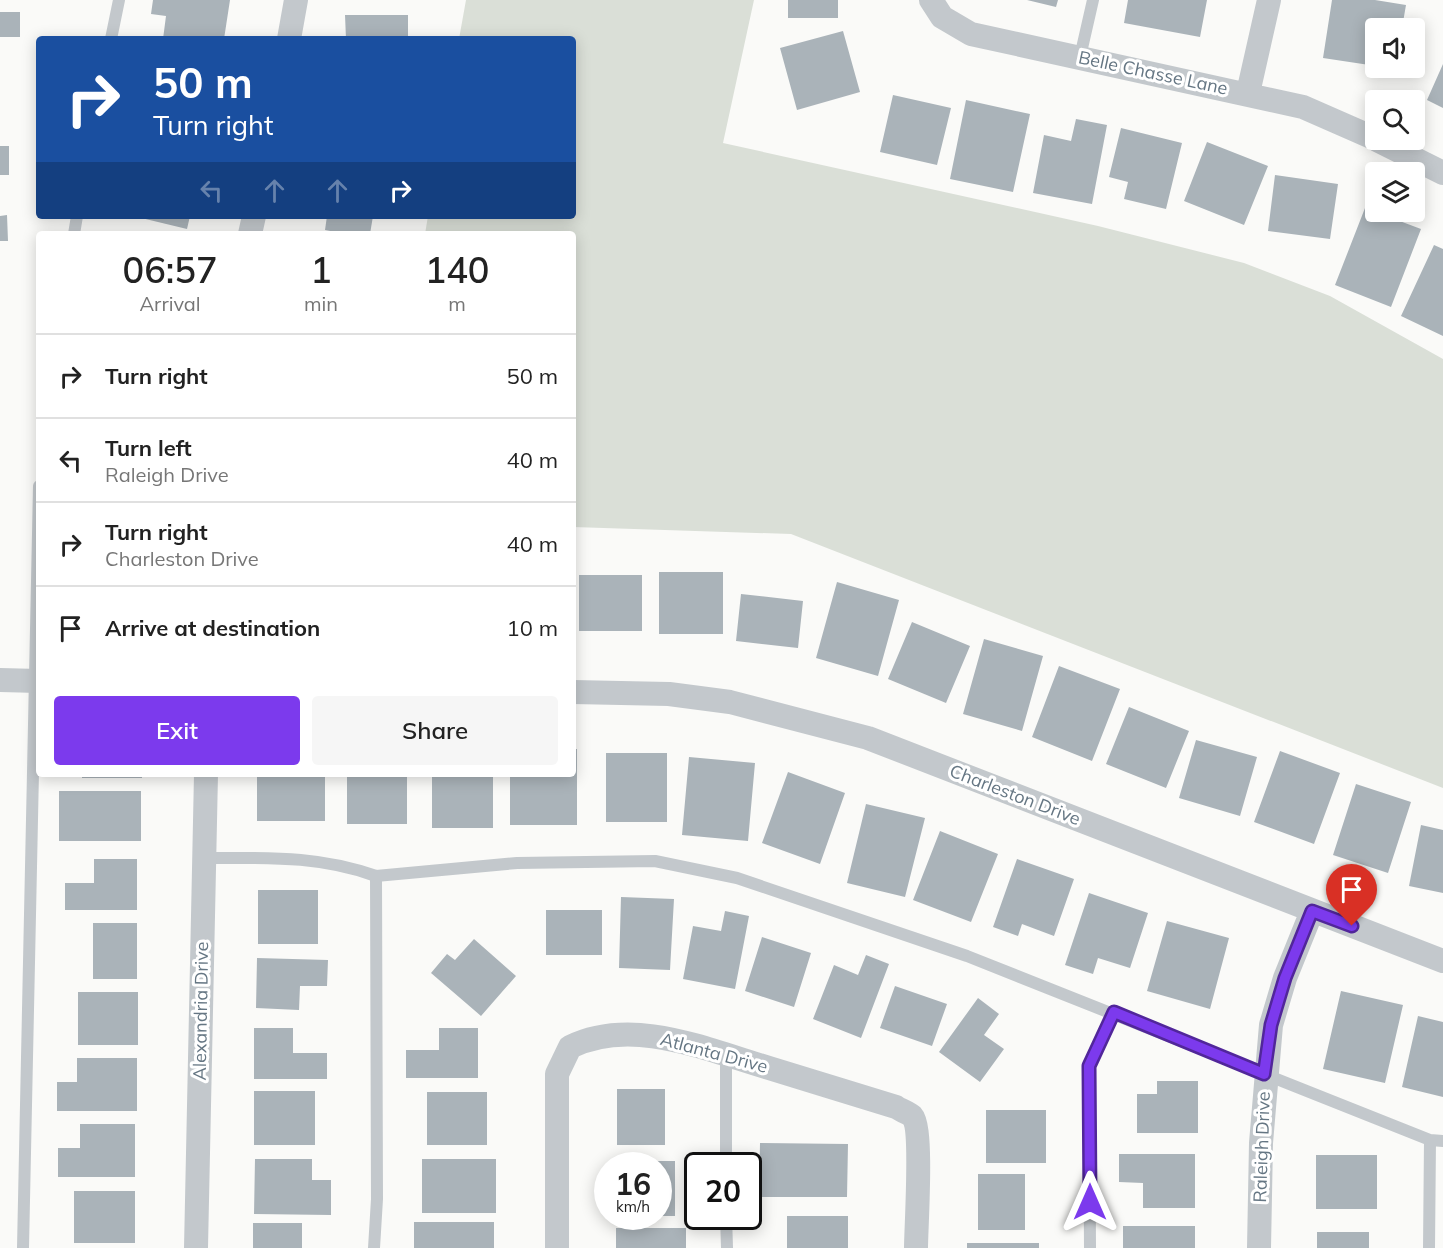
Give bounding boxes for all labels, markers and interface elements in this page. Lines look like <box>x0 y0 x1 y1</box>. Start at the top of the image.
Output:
map controls <box>1365 18 1425 222</box>
button: sound <box>1365 18 1425 78</box>
street label: Belle Chasse Lane <box>1076 45 1230 100</box>
text: 50 m <box>153 56 253 109</box>
icon: right <box>54 60 132 138</box>
button: search <box>1365 90 1425 150</box>
text: Turn right <box>153 108 273 142</box>
button: layers <box>1365 162 1425 222</box>
icon: left <box>195 174 228 207</box>
icon: ahead <box>258 174 291 207</box>
icon: ahead <box>321 174 354 207</box>
icon: right <box>384 174 417 207</box>
text: 06:57 <box>123 247 217 292</box>
text: 1 <box>310 247 332 292</box>
text: 140 <box>425 247 489 292</box>
text: Arrival <box>139 291 201 316</box>
text: min <box>304 291 338 316</box>
text: m <box>448 291 466 316</box>
icon: right <box>54 360 87 393</box>
text: Turn right <box>105 362 208 390</box>
text: 50 m <box>507 362 558 390</box>
text: Turn left <box>105 434 192 462</box>
icon: left <box>54 444 87 477</box>
text: 40 m <box>507 446 558 474</box>
text: Raleigh Drive <box>105 462 229 487</box>
text: Turn right <box>105 518 208 546</box>
icon: right <box>54 528 87 561</box>
text: 40 m <box>507 530 558 558</box>
text: Charleston Drive <box>105 546 259 571</box>
icon: arrive <box>54 612 87 645</box>
text: Arrive at destination <box>105 614 320 642</box>
text: 10 m <box>507 614 558 642</box>
button: Exit <box>54 696 300 765</box>
button: Share <box>312 696 558 765</box>
street label: Charleston Drive <box>946 759 1084 830</box>
pin <box>1326 864 1377 926</box>
icon: arrive <box>1335 873 1368 906</box>
street label: Alexandria Drive <box>188 941 213 1081</box>
street label: Atlanta Drive <box>658 1027 770 1078</box>
street label: Raleigh Drive <box>1248 1091 1275 1203</box>
speed limit sign: 20 <box>684 1152 762 1230</box>
text: 16 <box>615 1165 651 1203</box>
position arrow <box>1058 1170 1122 1234</box>
text: km/h <box>616 1197 650 1216</box>

